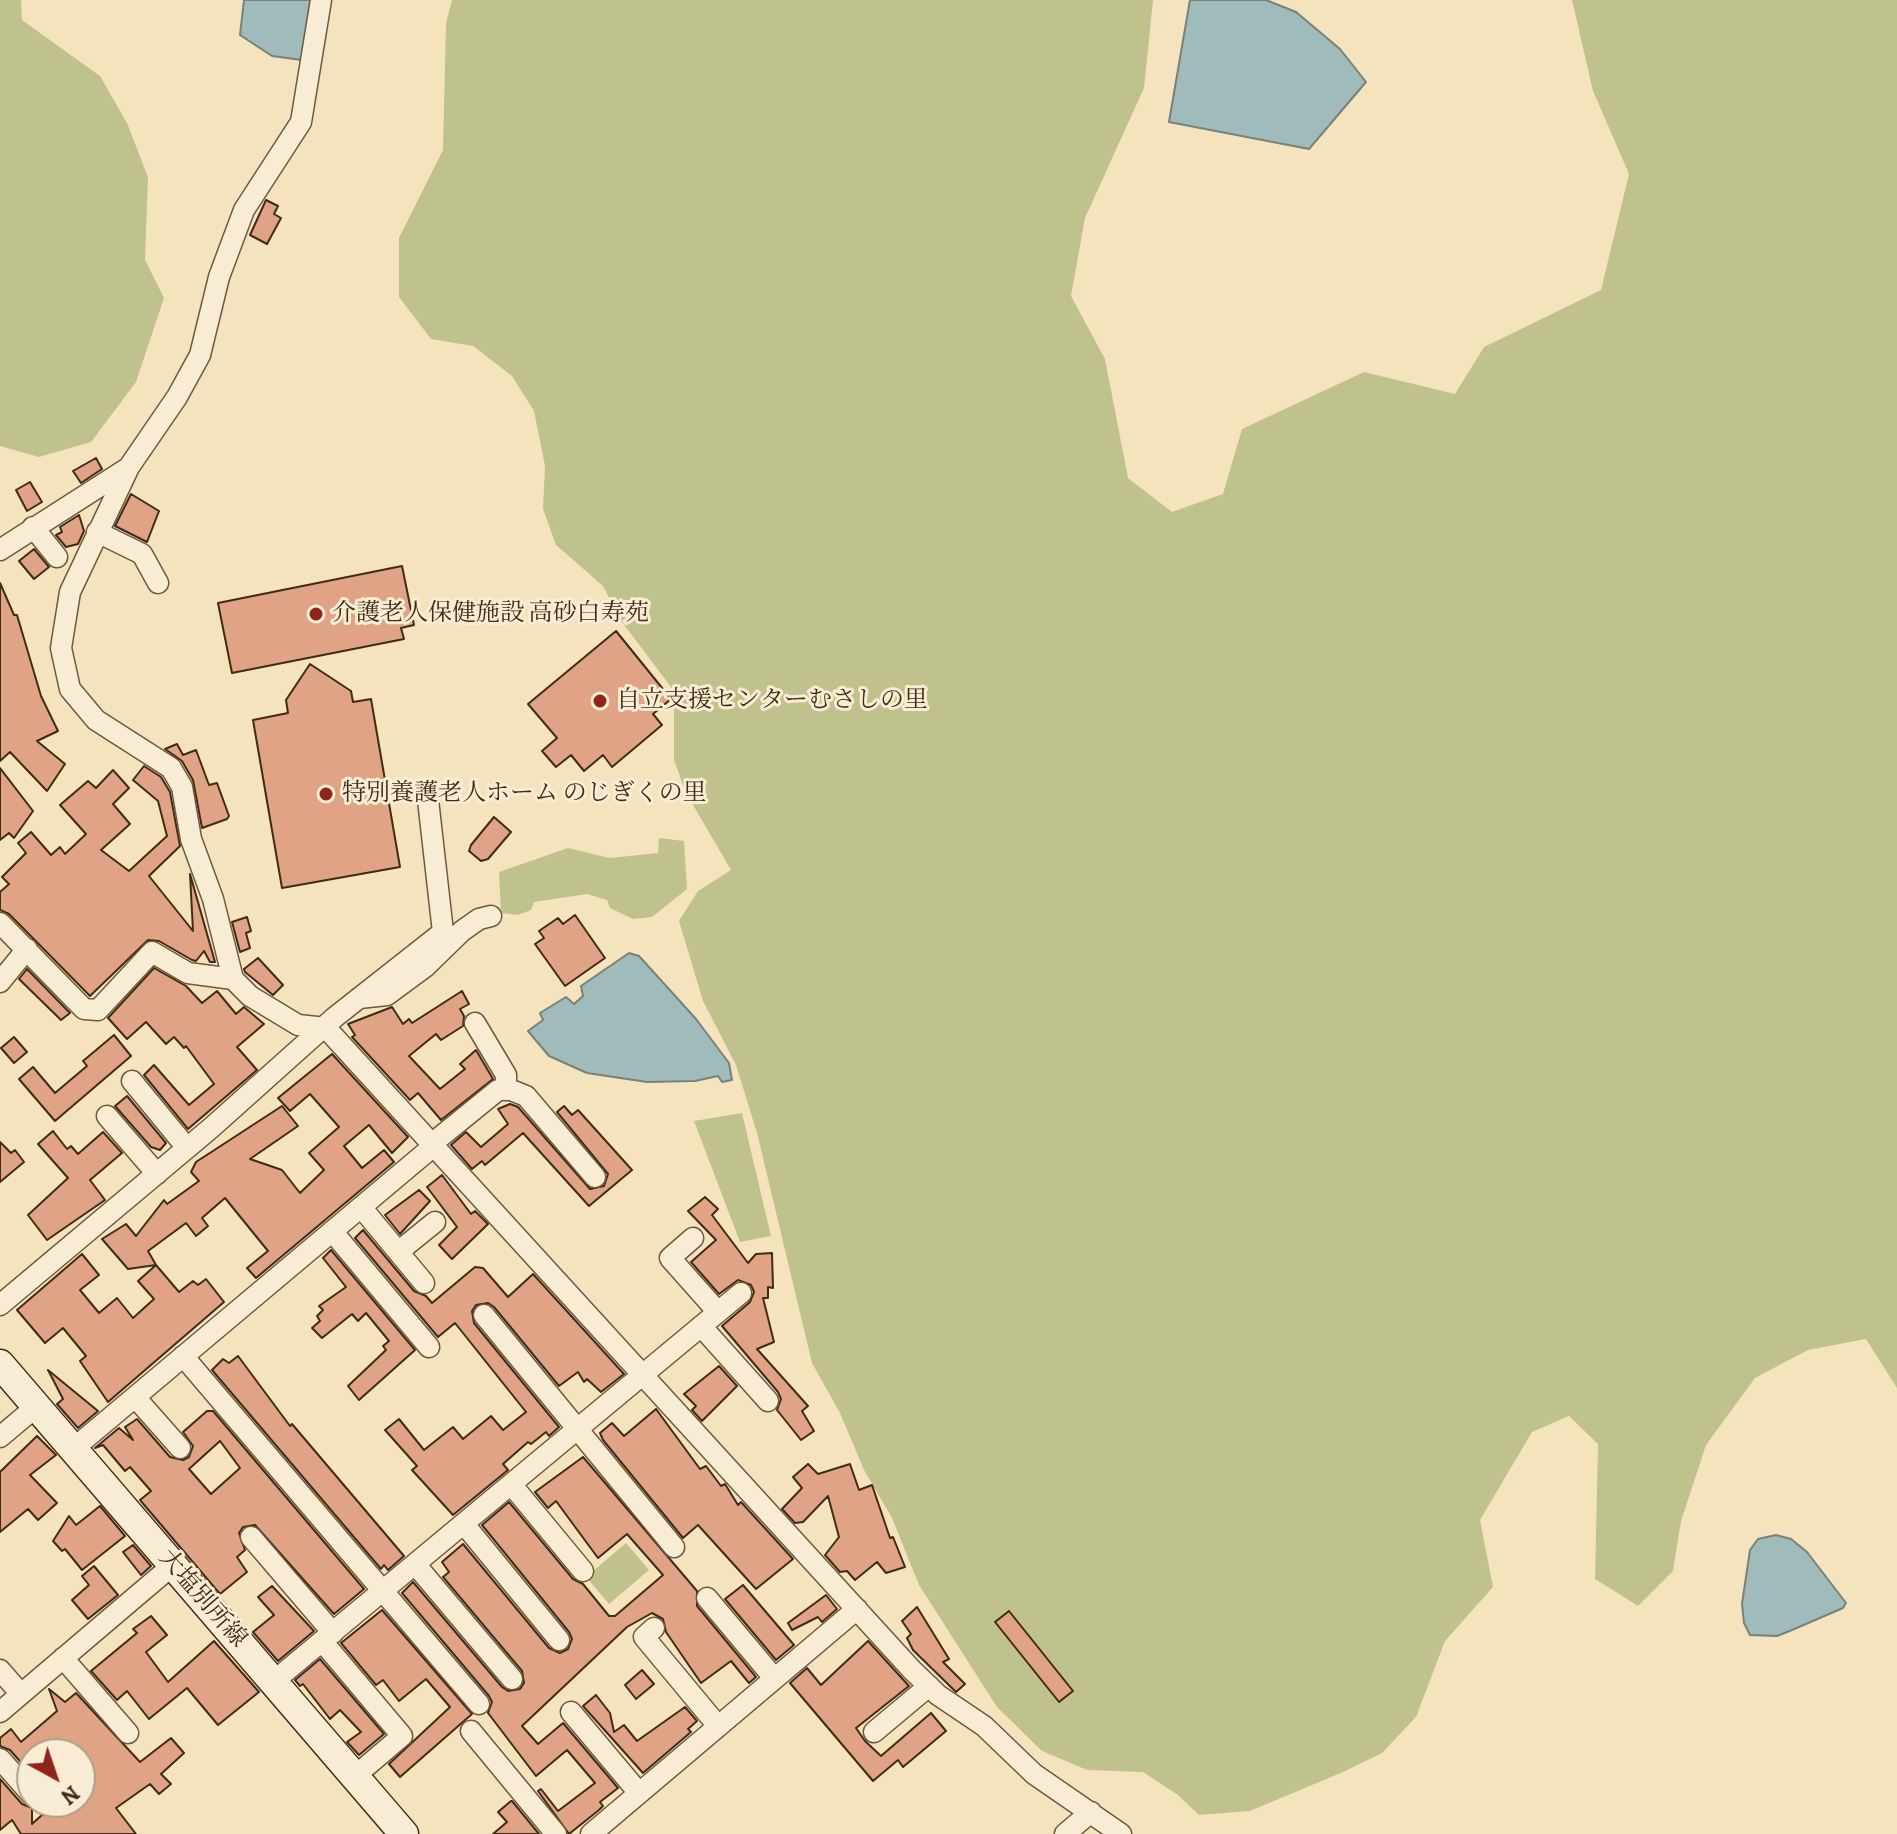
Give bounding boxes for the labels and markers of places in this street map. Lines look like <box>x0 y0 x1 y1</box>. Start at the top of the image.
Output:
place label: 介護老人保健施設 高砂白寿苑 <box>332 600 649 628</box>
marker: 介護老人保健施設 高砂白寿苑 <box>307 605 325 623</box>
place label: 自立支援センターむさしの里 <box>616 687 928 715</box>
marker: 自立支援センターむさしの里 <box>591 692 609 710</box>
place label: 特別養護老人ホーム のじぎくの里 <box>342 780 707 808</box>
marker: 特別養護老人ホーム のじぎくの里 <box>317 785 335 803</box>

